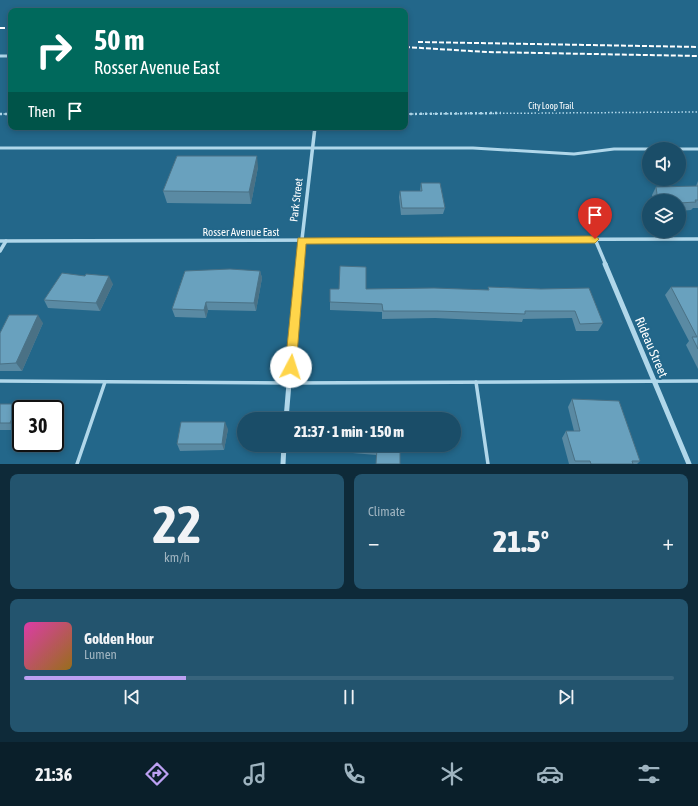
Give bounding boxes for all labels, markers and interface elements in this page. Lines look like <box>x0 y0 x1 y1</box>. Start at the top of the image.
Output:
icon: right <box>28 24 80 76</box>
text: 50 m <box>94 24 144 56</box>
text: Rosser Avenue East <box>94 57 220 78</box>
icon: arrive <box>64 100 86 122</box>
street label: City Loop Trail <box>528 101 574 111</box>
text: Then <box>28 103 56 120</box>
map controls <box>642 142 686 238</box>
button: sound <box>642 142 686 186</box>
street label: Park Street <box>287 177 305 223</box>
button: layers <box>642 194 686 238</box>
pin <box>578 198 612 239</box>
icon: arrive <box>584 204 606 226</box>
street label: Rosser Avenue East <box>203 226 280 238</box>
street label: Rideau Street <box>632 315 671 380</box>
position arrow <box>270 346 312 388</box>
speed limit sign: 30 <box>12 400 64 452</box>
text: 21:37 · 1 min · 150 m <box>294 423 404 440</box>
text: 22 <box>153 494 201 554</box>
text: Climate <box>368 504 405 519</box>
text: 21.5° <box>493 524 549 558</box>
text: − <box>368 529 379 555</box>
text: + <box>663 529 674 555</box>
text: km/h <box>164 550 190 565</box>
text: Golden Hour <box>84 630 154 647</box>
text: Lumen <box>84 647 117 662</box>
icon: previous <box>121 686 143 708</box>
icon: pause <box>338 686 360 708</box>
icon: next <box>555 686 577 708</box>
icon: directions <box>143 760 171 788</box>
icon: music <box>241 760 269 788</box>
icon: phone <box>340 760 368 788</box>
icon: climate <box>438 760 466 788</box>
icon: car <box>536 760 564 788</box>
icon: filters <box>635 760 663 788</box>
text: 21:36 <box>35 764 72 785</box>

